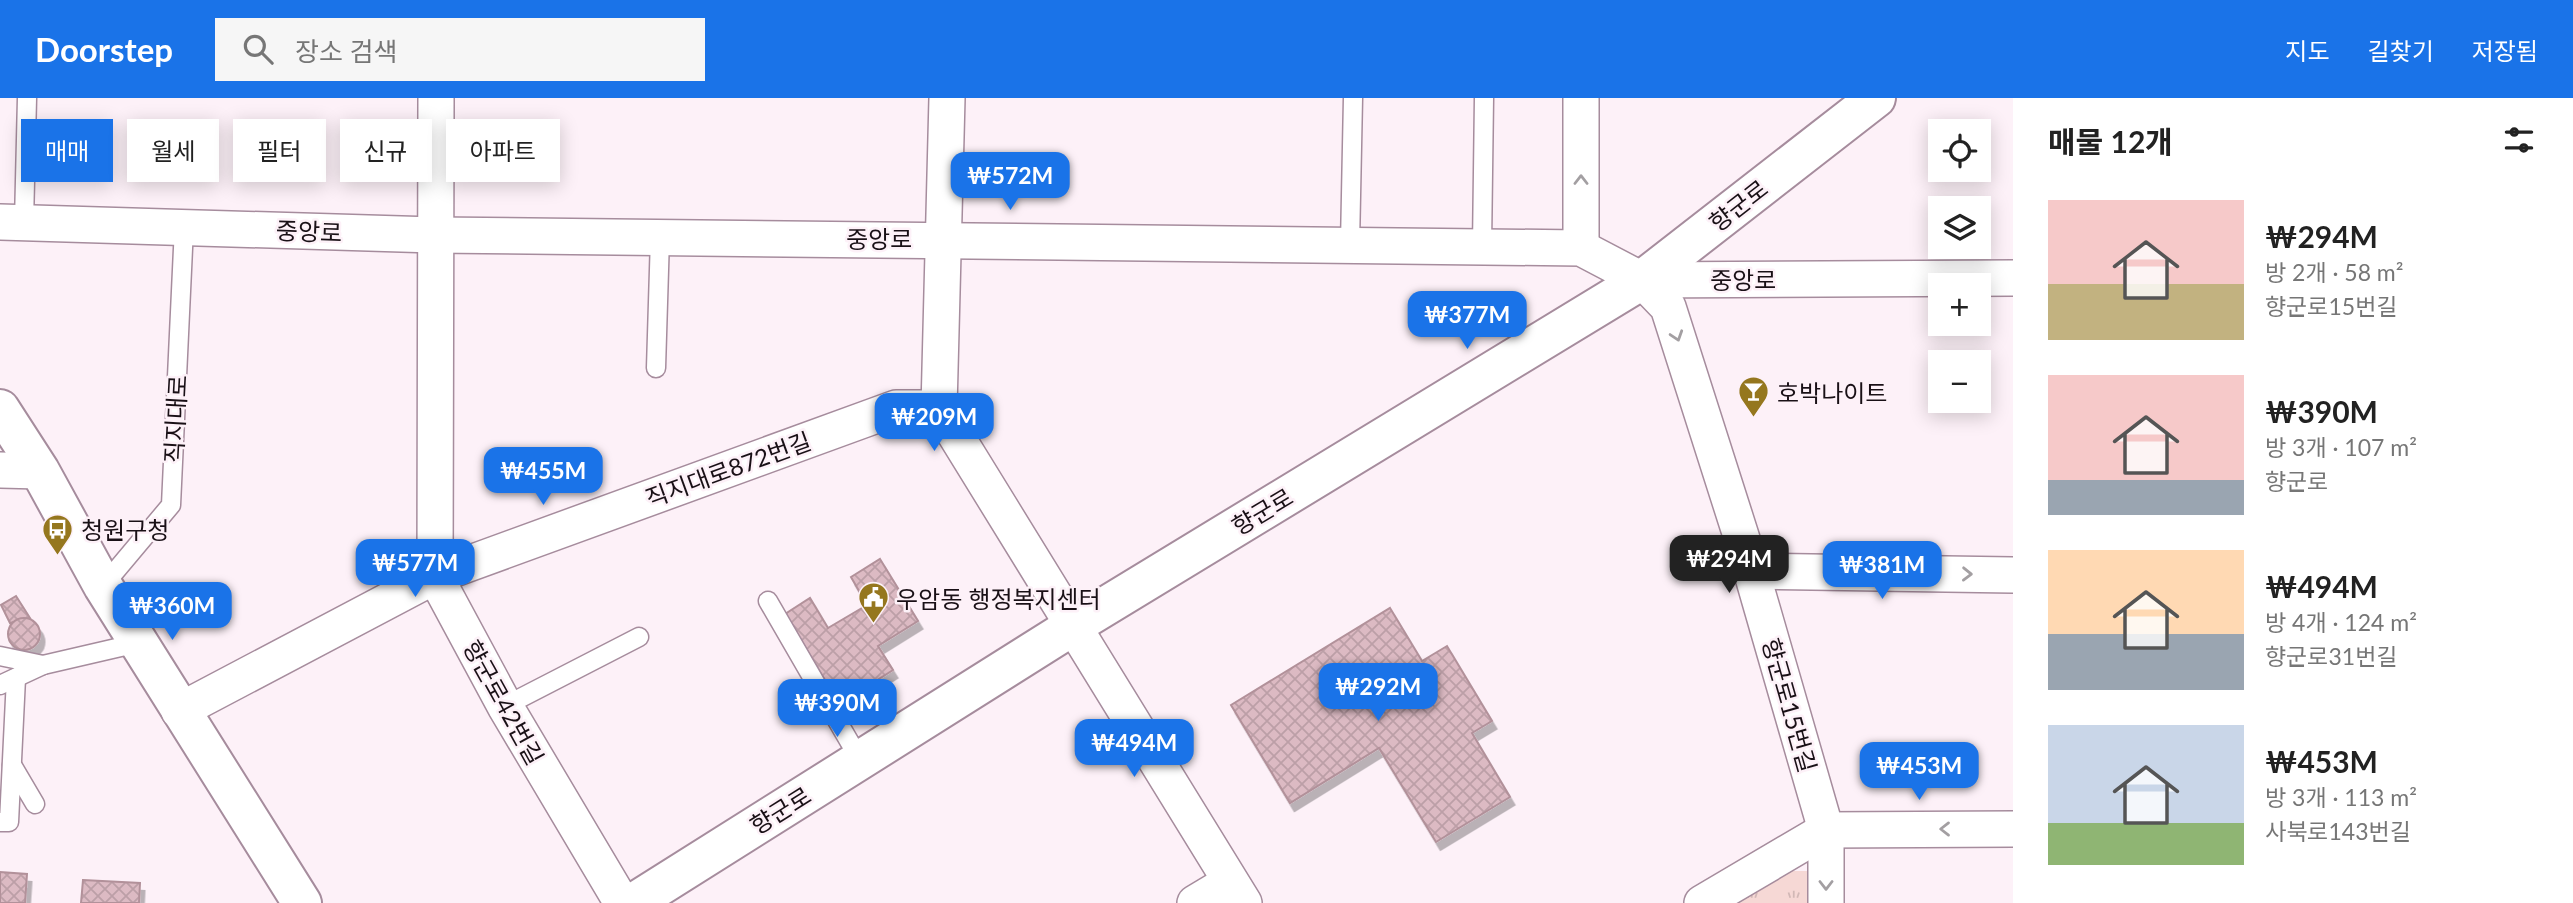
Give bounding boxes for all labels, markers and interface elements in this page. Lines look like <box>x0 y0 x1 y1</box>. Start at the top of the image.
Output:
search box <box>215 18 705 81</box>
text: Doorstep <box>35 29 173 69</box>
icon: search <box>239 30 277 68</box>
text: 장소 검색 <box>295 35 397 67</box>
text: 지도 <box>2285 36 2330 65</box>
text: 길찾기 <box>2368 36 2434 65</box>
text: 저장됨 <box>2472 36 2538 65</box>
chip: 매매 <box>21 119 113 182</box>
chip: 월세 <box>127 119 219 182</box>
chip: 필터 <box>233 119 326 182</box>
chip: 신규 <box>340 119 432 182</box>
chip: 아파트 <box>446 119 560 182</box>
map controls <box>1928 119 1991 413</box>
button: locate <box>1928 119 1991 182</box>
icon: filters <box>2500 121 2538 159</box>
text: 매물 12개 <box>2048 123 2173 159</box>
pin: ₩572M <box>961 152 1059 212</box>
text: ₩572M <box>967 161 1053 189</box>
street label: 향군로 <box>1703 173 1773 237</box>
one-way arrow <box>1573 174 1589 184</box>
button: layers <box>1928 196 1991 259</box>
street label: 중앙로 <box>275 215 343 247</box>
text: ₩294M <box>2265 218 2378 254</box>
street label: 중앙로 <box>846 224 912 253</box>
icon: home <box>2104 228 2188 312</box>
text: 방 2개 · 58 m² <box>2265 258 2403 286</box>
street label: 중앙로 <box>1710 265 1776 294</box>
button: + <box>1928 273 1991 336</box>
pin: ₩377M <box>1418 292 1516 351</box>
text: 향군로15번길 <box>2265 292 2397 320</box>
text: ₩377M <box>1424 300 1510 328</box>
one-way arrow <box>1669 329 1683 342</box>
button: − <box>1928 350 1991 413</box>
street label: 직지대로 <box>158 374 192 464</box>
bar icon: 호박나이트 <box>1737 375 1771 419</box>
place label: 호박나이트 <box>1777 378 1887 407</box>
text: ₩390M <box>2265 393 2378 429</box>
pin: ₩209M <box>885 394 983 453</box>
text: ₩209M <box>891 402 977 430</box>
icon: home <box>2104 403 2188 487</box>
street label: 직지대로872번길 <box>641 426 815 512</box>
text: 방 3개 · 107 m² <box>2265 433 2417 461</box>
pin: ₩455M <box>494 448 592 507</box>
text: ₩455M <box>500 456 586 484</box>
text: 향군로 <box>2265 467 2328 495</box>
street label: 향군로 <box>1226 482 1298 540</box>
bus stop icon: 청원구청 <box>41 512 75 556</box>
place label: 청원구청 <box>81 515 169 544</box>
pin: ₩294M <box>1680 536 1778 595</box>
pin: ₩577M <box>366 540 464 599</box>
pin: ₩381M <box>1833 542 1931 601</box>
text: ₩294M <box>1686 544 1772 572</box>
text: ₩577M <box>372 548 458 576</box>
text: ₩381M <box>1839 550 1925 578</box>
one-way arrow <box>1962 567 1973 582</box>
text: ₩494M <box>2265 568 2378 604</box>
icon: home <box>2104 578 2188 662</box>
public building icon: 우암동 행정복지센터 <box>856 581 890 625</box>
pin: ₩360M <box>123 582 221 642</box>
place label: 우암동 행정복지센터 <box>896 584 1101 613</box>
text: ₩360M <box>129 591 215 619</box>
text: 방 4개 · 124 m² <box>2265 608 2417 636</box>
street label: 향군로42번길 <box>458 635 550 769</box>
street label: 향군로15번길 <box>1757 635 1823 775</box>
text: 향군로31번길 <box>2265 642 2397 670</box>
pin: ₩292M <box>1329 664 1427 723</box>
text: ₩292M <box>1335 672 1421 700</box>
pin: ₩390M <box>788 680 886 739</box>
text: ₩390M <box>794 688 880 716</box>
pin: ₩494M <box>1085 720 1183 779</box>
text: ₩494M <box>1091 728 1177 756</box>
pin: ₩453M <box>1870 742 1968 802</box>
text: ₩453M <box>2265 743 2378 779</box>
text: ₩453M <box>1876 751 1962 779</box>
icon: home <box>2104 753 2188 837</box>
street label: 향군로 <box>744 780 816 840</box>
text: 방 3개 · 113 m² <box>2265 783 2417 811</box>
text: 사북로143번길 <box>2265 817 2411 845</box>
one-way arrow <box>1939 821 1950 837</box>
one-way arrow <box>1818 880 1834 890</box>

